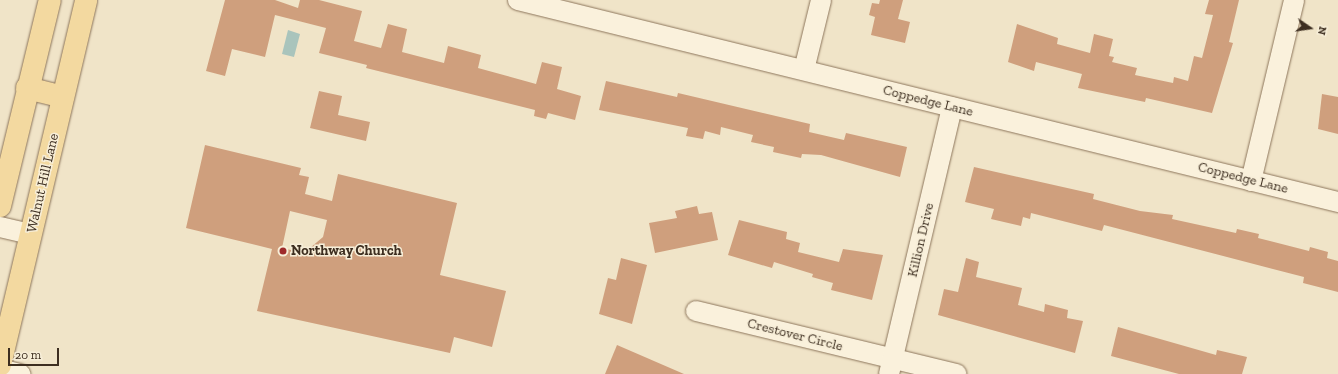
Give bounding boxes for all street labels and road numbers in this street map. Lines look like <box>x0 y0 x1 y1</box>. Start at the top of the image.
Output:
street label: Coppedge Lane <box>881 82 975 120</box>
street label: Walnut Hill Lane <box>23 132 63 234</box>
street label: Coppedge Lane <box>1196 159 1290 197</box>
street label: Killion Drive <box>904 201 938 279</box>
street label: Crestover Circle <box>745 315 845 355</box>

